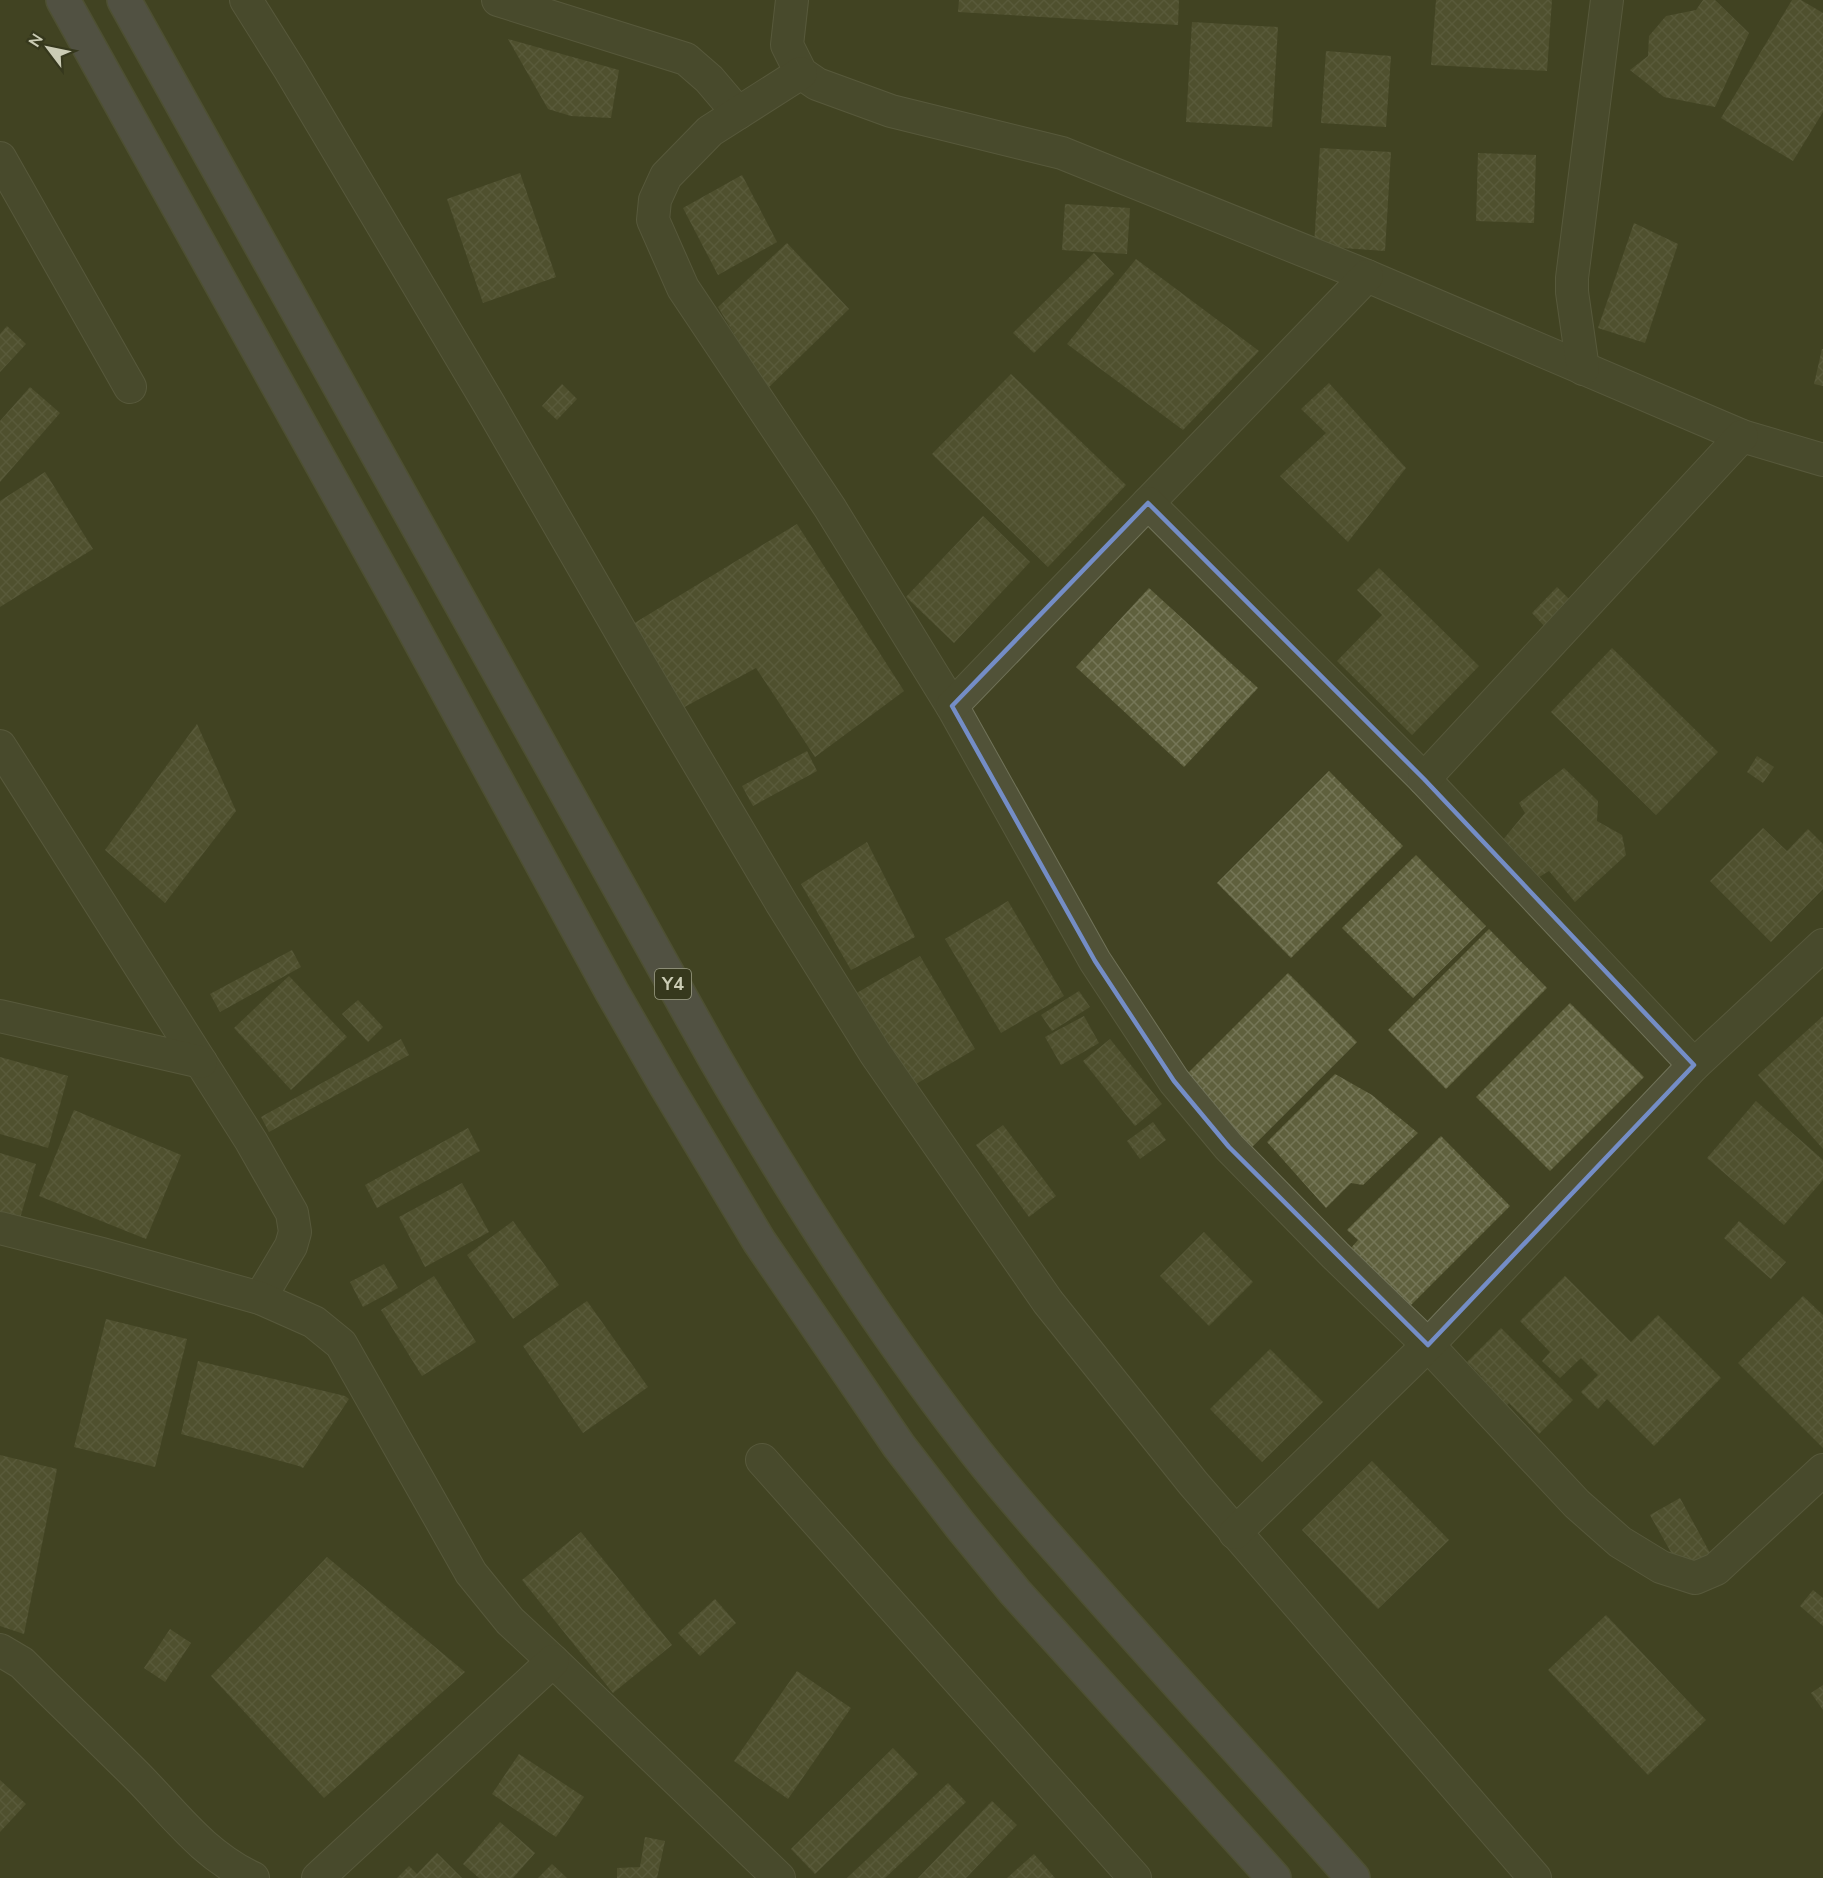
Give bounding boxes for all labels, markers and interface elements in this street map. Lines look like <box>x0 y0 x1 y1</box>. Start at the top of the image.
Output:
north arrow <box>18 18 78 78</box>
text: N <box>24 30 49 51</box>
road number: Y4 <box>655 969 691 999</box>

